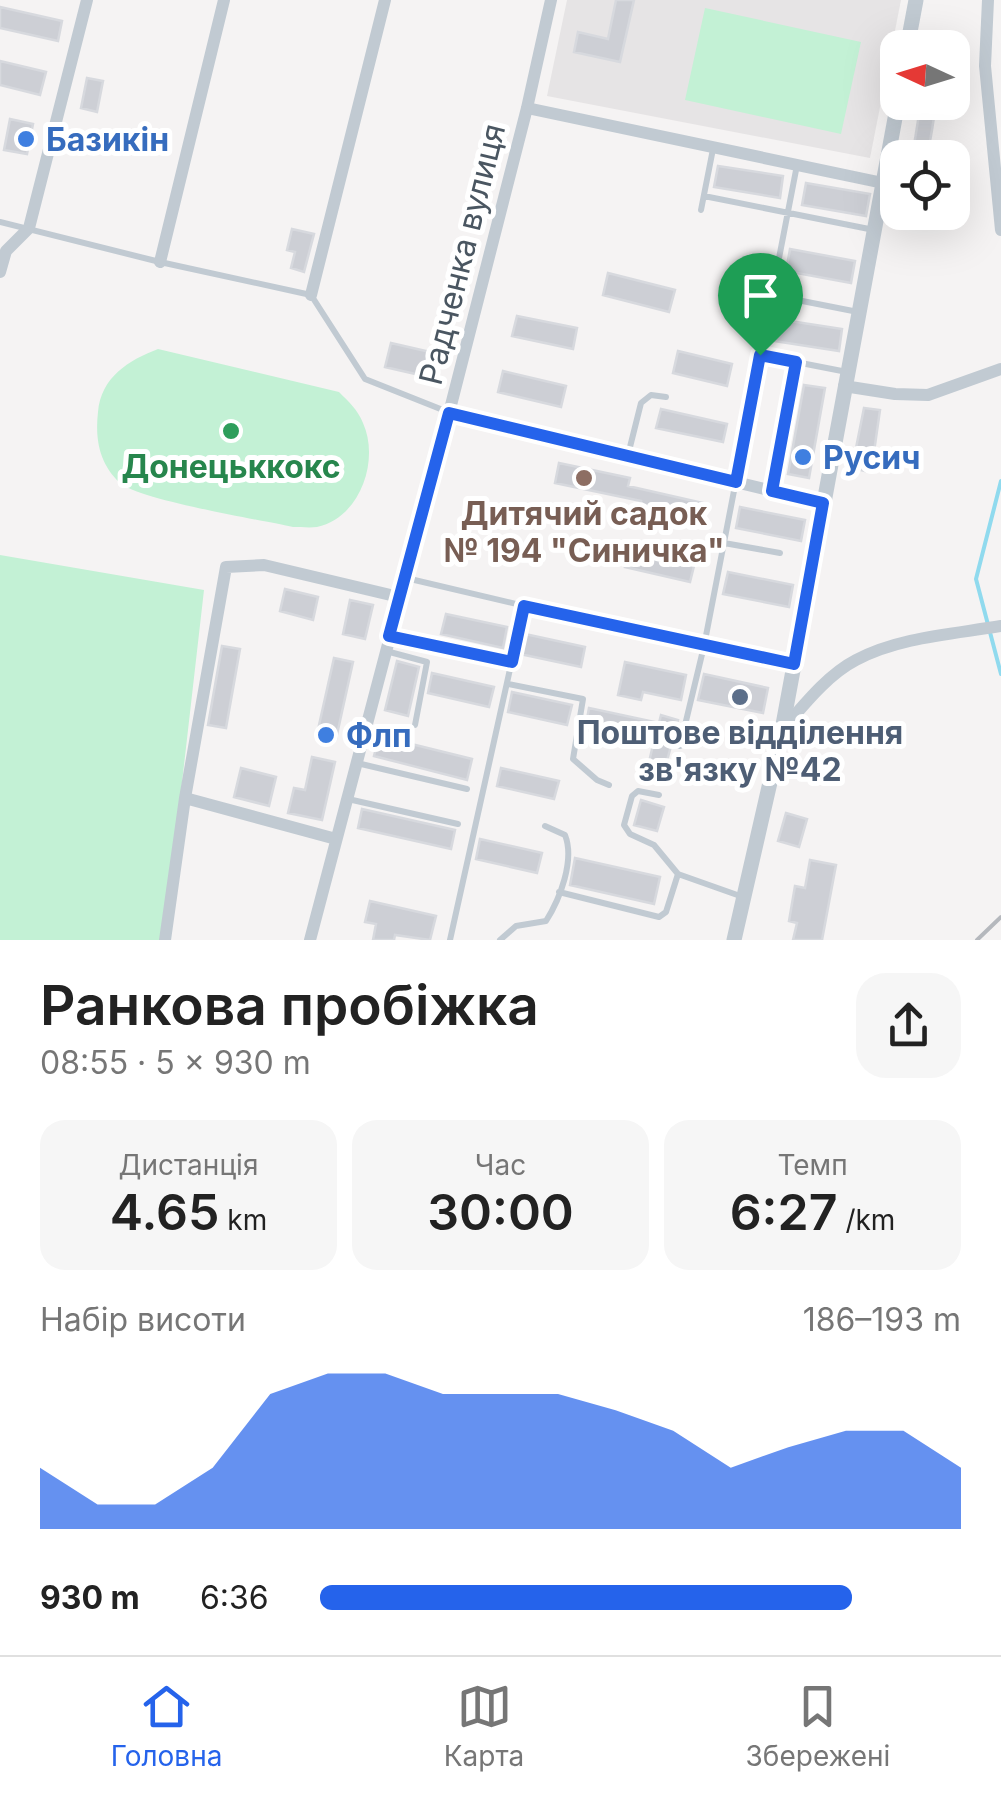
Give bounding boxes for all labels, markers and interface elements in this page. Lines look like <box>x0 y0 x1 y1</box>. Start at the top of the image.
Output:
north arrow <box>880 30 970 120</box>
map controls <box>880 30 970 230</box>
street label: Радченка вулиця <box>411 119 513 389</box>
place label: Базикін <box>46 120 169 159</box>
marker: Базикін <box>15 128 37 150</box>
button: locate <box>880 140 970 230</box>
pin <box>718 253 803 356</box>
icon: arrive <box>733 268 788 323</box>
marker: Донецьккокс <box>220 420 242 442</box>
place label: Русич <box>823 438 920 477</box>
marker: Русич <box>792 446 814 468</box>
place label: Донецьккокс <box>121 447 341 486</box>
marker: Дитячий садок № 194 "Синичка" <box>573 467 595 489</box>
place label: Дитячий садок № 194 "Синичка" <box>443 494 725 570</box>
marker: Поштове відділення зв'язку №42 <box>729 686 751 708</box>
place label: Поштове відділення зв'язку №42 <box>577 713 903 789</box>
place label: Флп <box>346 716 412 755</box>
marker: Флп <box>315 724 337 746</box>
text: Ранкова пробіжка <box>40 972 539 1038</box>
button: share <box>856 973 961 1078</box>
text: 08:55 · 5 × 930 m <box>40 1043 311 1082</box>
text: Дистанція <box>119 1148 258 1182</box>
text: Час <box>475 1148 526 1182</box>
text: Темп <box>777 1148 848 1182</box>
text: 4.65 <box>110 1182 219 1242</box>
text: 30:00 <box>427 1182 574 1242</box>
text: 6:27 <box>730 1182 838 1242</box>
text: km <box>219 1203 267 1237</box>
text: /km <box>838 1203 895 1237</box>
text: Набір висоти <box>40 1300 246 1339</box>
text: 186–193 m <box>803 1300 961 1339</box>
text: 930 m <box>40 1578 140 1617</box>
text: 6:36 <box>200 1578 269 1617</box>
tab: Головна <box>111 1679 222 1773</box>
tab: Карта <box>444 1679 524 1773</box>
tab: Збережені <box>746 1679 890 1773</box>

